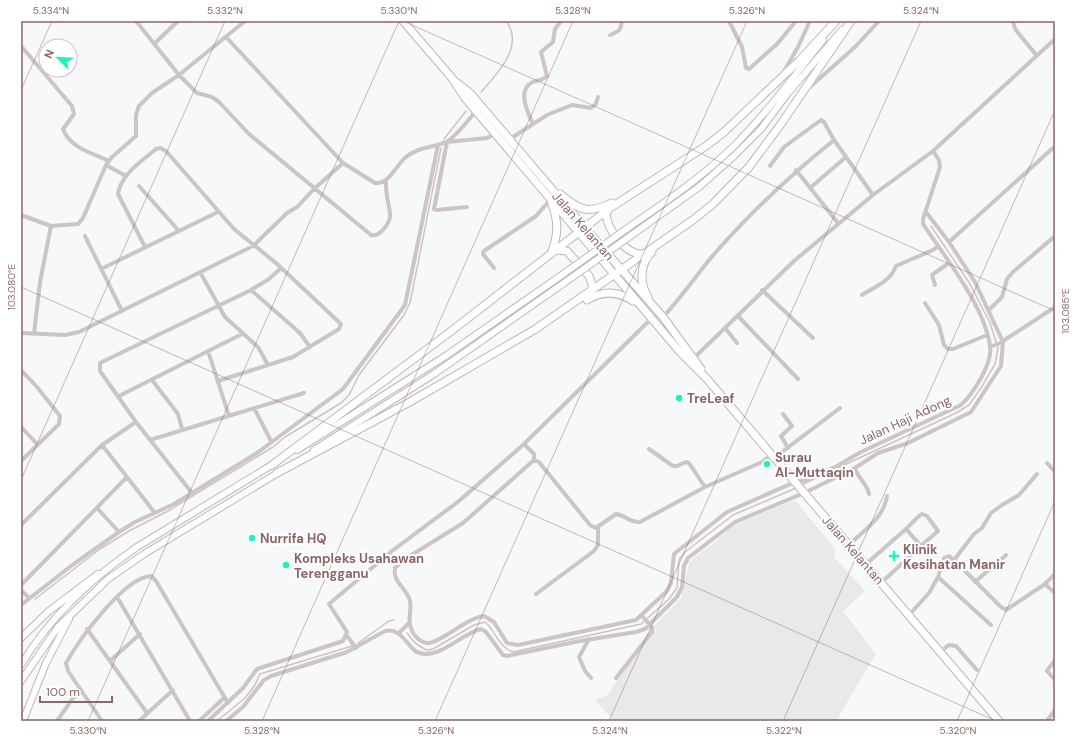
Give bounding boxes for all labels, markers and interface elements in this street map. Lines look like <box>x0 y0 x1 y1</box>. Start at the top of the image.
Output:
text: 5.334°N <box>33 4 69 17</box>
text: 5.332°N <box>207 4 243 17</box>
text: 5.330°N <box>380 4 418 17</box>
text: 5.328°N <box>555 4 591 17</box>
text: 5.326°N <box>729 4 765 17</box>
text: 5.324°N <box>903 4 939 17</box>
north arrow <box>38 38 78 78</box>
text: N <box>41 47 57 60</box>
street label: Jalan Kelantan <box>548 188 618 264</box>
text: 103.080°E <box>5 264 18 310</box>
text: 103.085°E <box>1059 288 1072 334</box>
place label: TreLeaf <box>687 390 735 407</box>
street label: Jalan Haji Adong <box>857 391 953 449</box>
marker: TreLeaf <box>674 393 684 403</box>
place label: Surau Al-Muttaqin <box>775 449 854 481</box>
marker: Surau Al-Muttaqin <box>762 459 772 469</box>
street label: Jalan Kelantan <box>818 512 888 588</box>
place label: Nurrifa HQ <box>260 530 326 547</box>
marker: Nurrifa HQ <box>247 533 257 543</box>
place label: Klinik Kesihatan Manir <box>903 541 1006 573</box>
place label: Kompleks Usahawan Terengganu <box>294 550 424 582</box>
marker: Klinik Kesihatan Manir <box>888 550 900 562</box>
marker: Kompleks Usahawan Terengganu <box>281 560 291 570</box>
scale bar <box>40 678 112 704</box>
text: 100 m <box>46 684 80 700</box>
text: 5.330°N <box>69 724 107 737</box>
text: 5.328°N <box>244 724 280 737</box>
text: 5.326°N <box>418 724 454 737</box>
text: 5.324°N <box>592 724 628 737</box>
text: 5.322°N <box>766 724 802 737</box>
text: 5.320°N <box>940 724 976 737</box>

